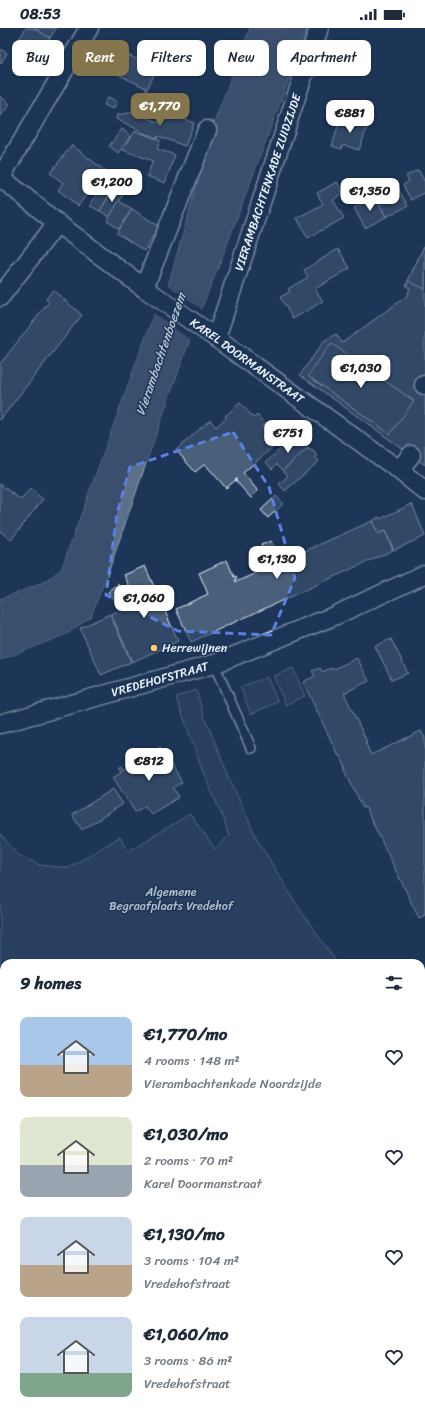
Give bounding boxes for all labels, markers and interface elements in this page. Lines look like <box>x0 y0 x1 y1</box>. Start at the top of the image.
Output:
text: 08:53 <box>20 1 60 27</box>
chip: Buy <box>12 40 64 76</box>
chip: Rent <box>72 40 129 76</box>
chip: Filters <box>137 40 206 76</box>
chip: New <box>214 40 269 76</box>
chip: Apartment <box>277 40 371 76</box>
street label: VIERAMBACHTENKADE ZUIDZIJDE <box>228 89 308 274</box>
pin: €1,770 <box>127 93 193 127</box>
text: €1,770 <box>140 94 180 117</box>
pin: €881 <box>326 100 374 134</box>
text: €881 <box>335 101 365 124</box>
pin: €1,200 <box>79 169 145 203</box>
text: €1,200 <box>91 170 133 193</box>
pin: €1,350 <box>337 178 403 212</box>
text: €1,350 <box>349 179 391 202</box>
water label: Vierambachtenboezem <box>129 288 193 419</box>
street label: KAREL DOORMANSTRAAT <box>185 312 310 410</box>
pin: €1,030 <box>328 355 394 389</box>
text: €1,030 <box>340 356 382 379</box>
pin: €751 <box>264 420 312 454</box>
text: €751 <box>273 421 303 444</box>
pin: €1,130 <box>244 546 310 580</box>
text: €1,130 <box>258 547 296 570</box>
pin: €1,060 <box>111 585 177 619</box>
text: €1,060 <box>123 586 165 609</box>
place label: Herrewijnen <box>162 637 228 659</box>
marker: Herrewijnen <box>149 643 159 653</box>
street label: VREDEHOFSTRAAT <box>109 655 212 703</box>
pin: €812 <box>125 748 173 782</box>
text: €812 <box>134 749 164 772</box>
park label: Algemene Begraafplaats Vredehof <box>109 881 235 917</box>
text: 9 homes <box>20 968 81 998</box>
icon: filters <box>383 972 405 994</box>
text: €1,770/mo <box>144 1019 227 1049</box>
icon: home <box>52 1033 100 1081</box>
icon: heart <box>383 1046 405 1068</box>
text: 4 rooms · 148 m² <box>144 1049 240 1072</box>
text: Vierambachtenkade Noordzijde <box>144 1072 322 1095</box>
text: €1,030/mo <box>144 1119 228 1149</box>
icon: home <box>52 1133 100 1181</box>
icon: heart <box>383 1146 405 1168</box>
text: 2 rooms · 70 m² <box>144 1149 233 1172</box>
text: Karel Doormanstraat <box>144 1172 262 1195</box>
text: €1,130/mo <box>144 1219 225 1249</box>
icon: home <box>52 1233 100 1281</box>
icon: heart <box>383 1246 405 1268</box>
text: 3 rooms · 104 m² <box>144 1249 239 1272</box>
text: Vredehofstraat <box>144 1272 231 1295</box>
text: €1,060/mo <box>144 1319 228 1349</box>
icon: home <box>52 1333 100 1381</box>
icon: heart <box>383 1346 405 1368</box>
text: 3 rooms · 86 m² <box>144 1349 232 1372</box>
text: Vredehofstraat <box>144 1372 231 1395</box>

